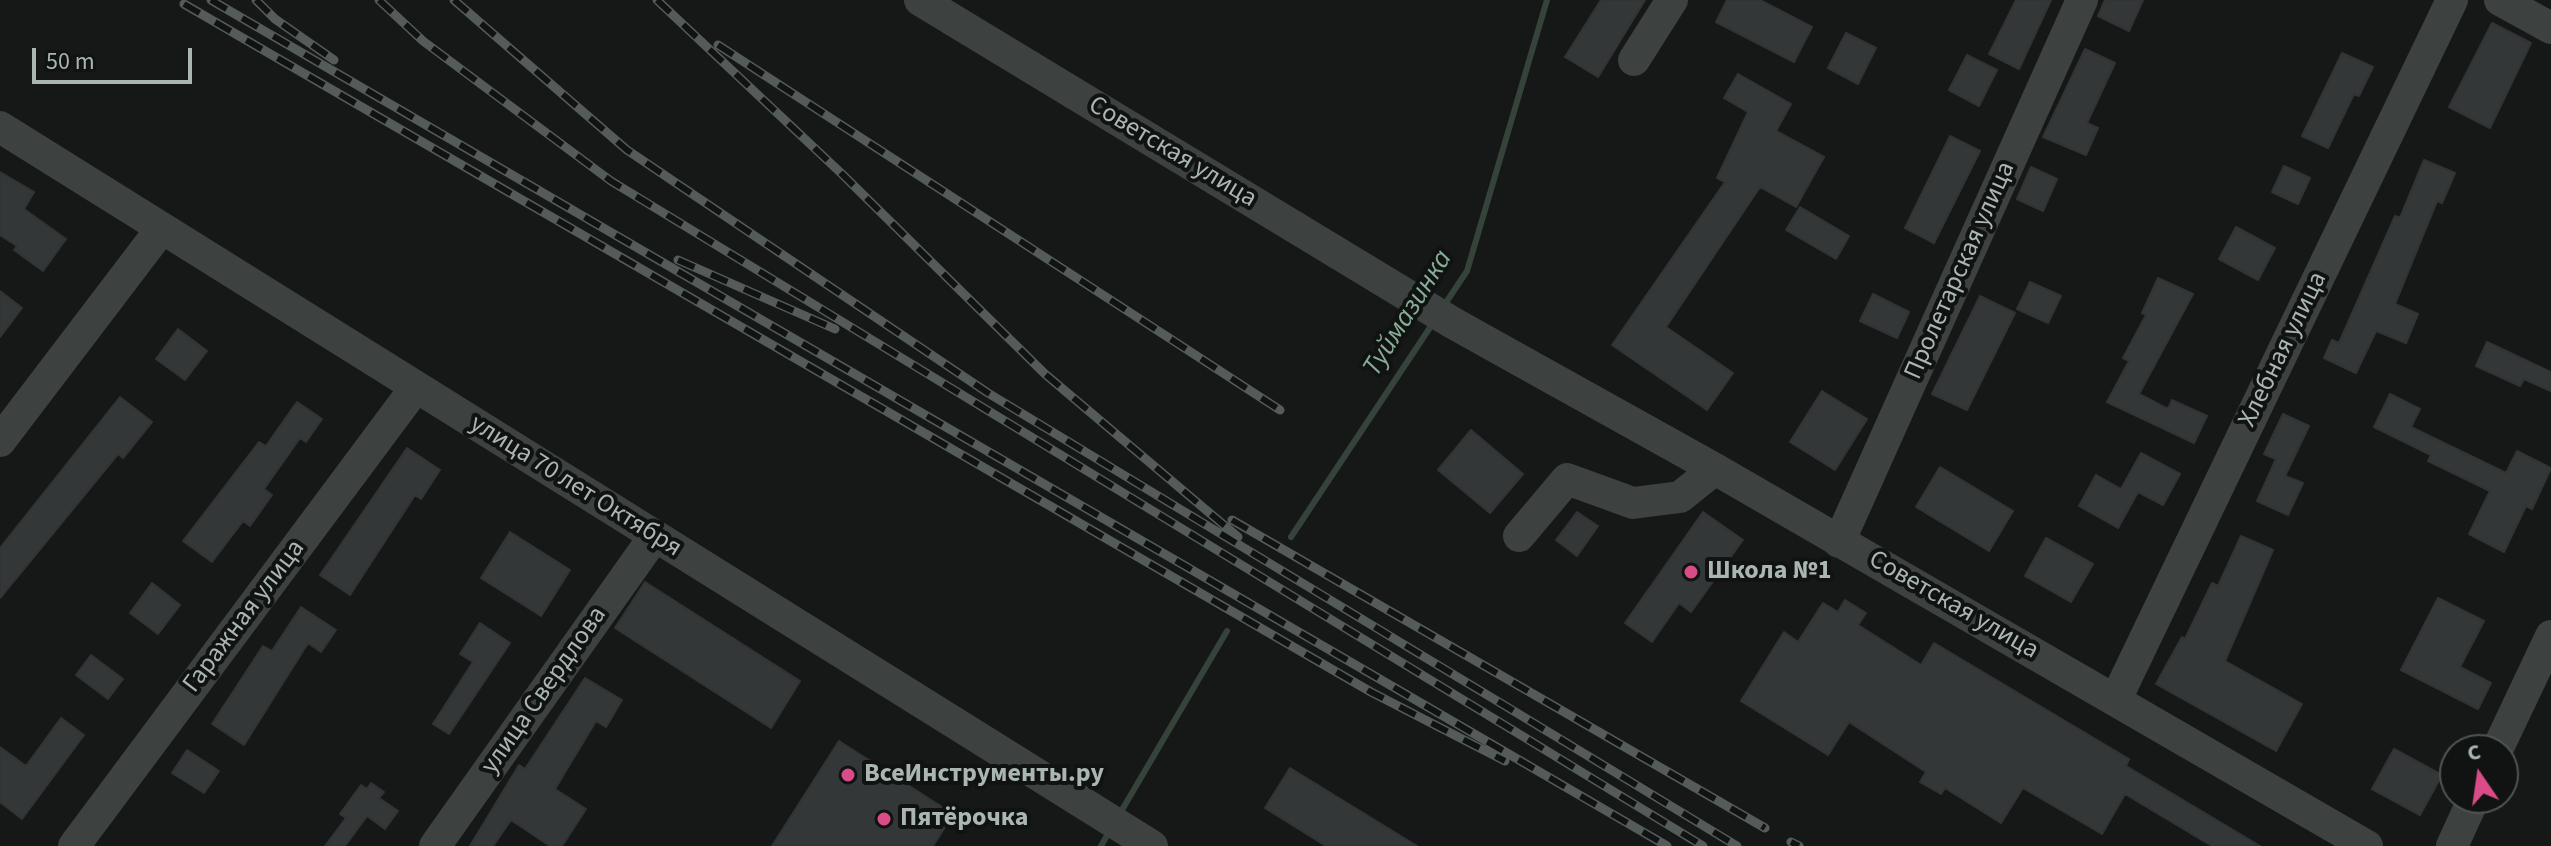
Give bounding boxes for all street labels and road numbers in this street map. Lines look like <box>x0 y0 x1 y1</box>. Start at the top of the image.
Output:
street label: Советская улица <box>1082 91 1262 215</box>
street label: Пролетарская улица <box>1899 157 2023 385</box>
street label: Хлебная улица <box>2233 267 2335 433</box>
street label: улица 70 лет Октября <box>463 409 687 565</box>
street label: Гаражная улица <box>177 534 313 700</box>
street label: Советская улица <box>1863 545 2043 667</box>
street label: улица Свердлова <box>476 601 614 781</box>

